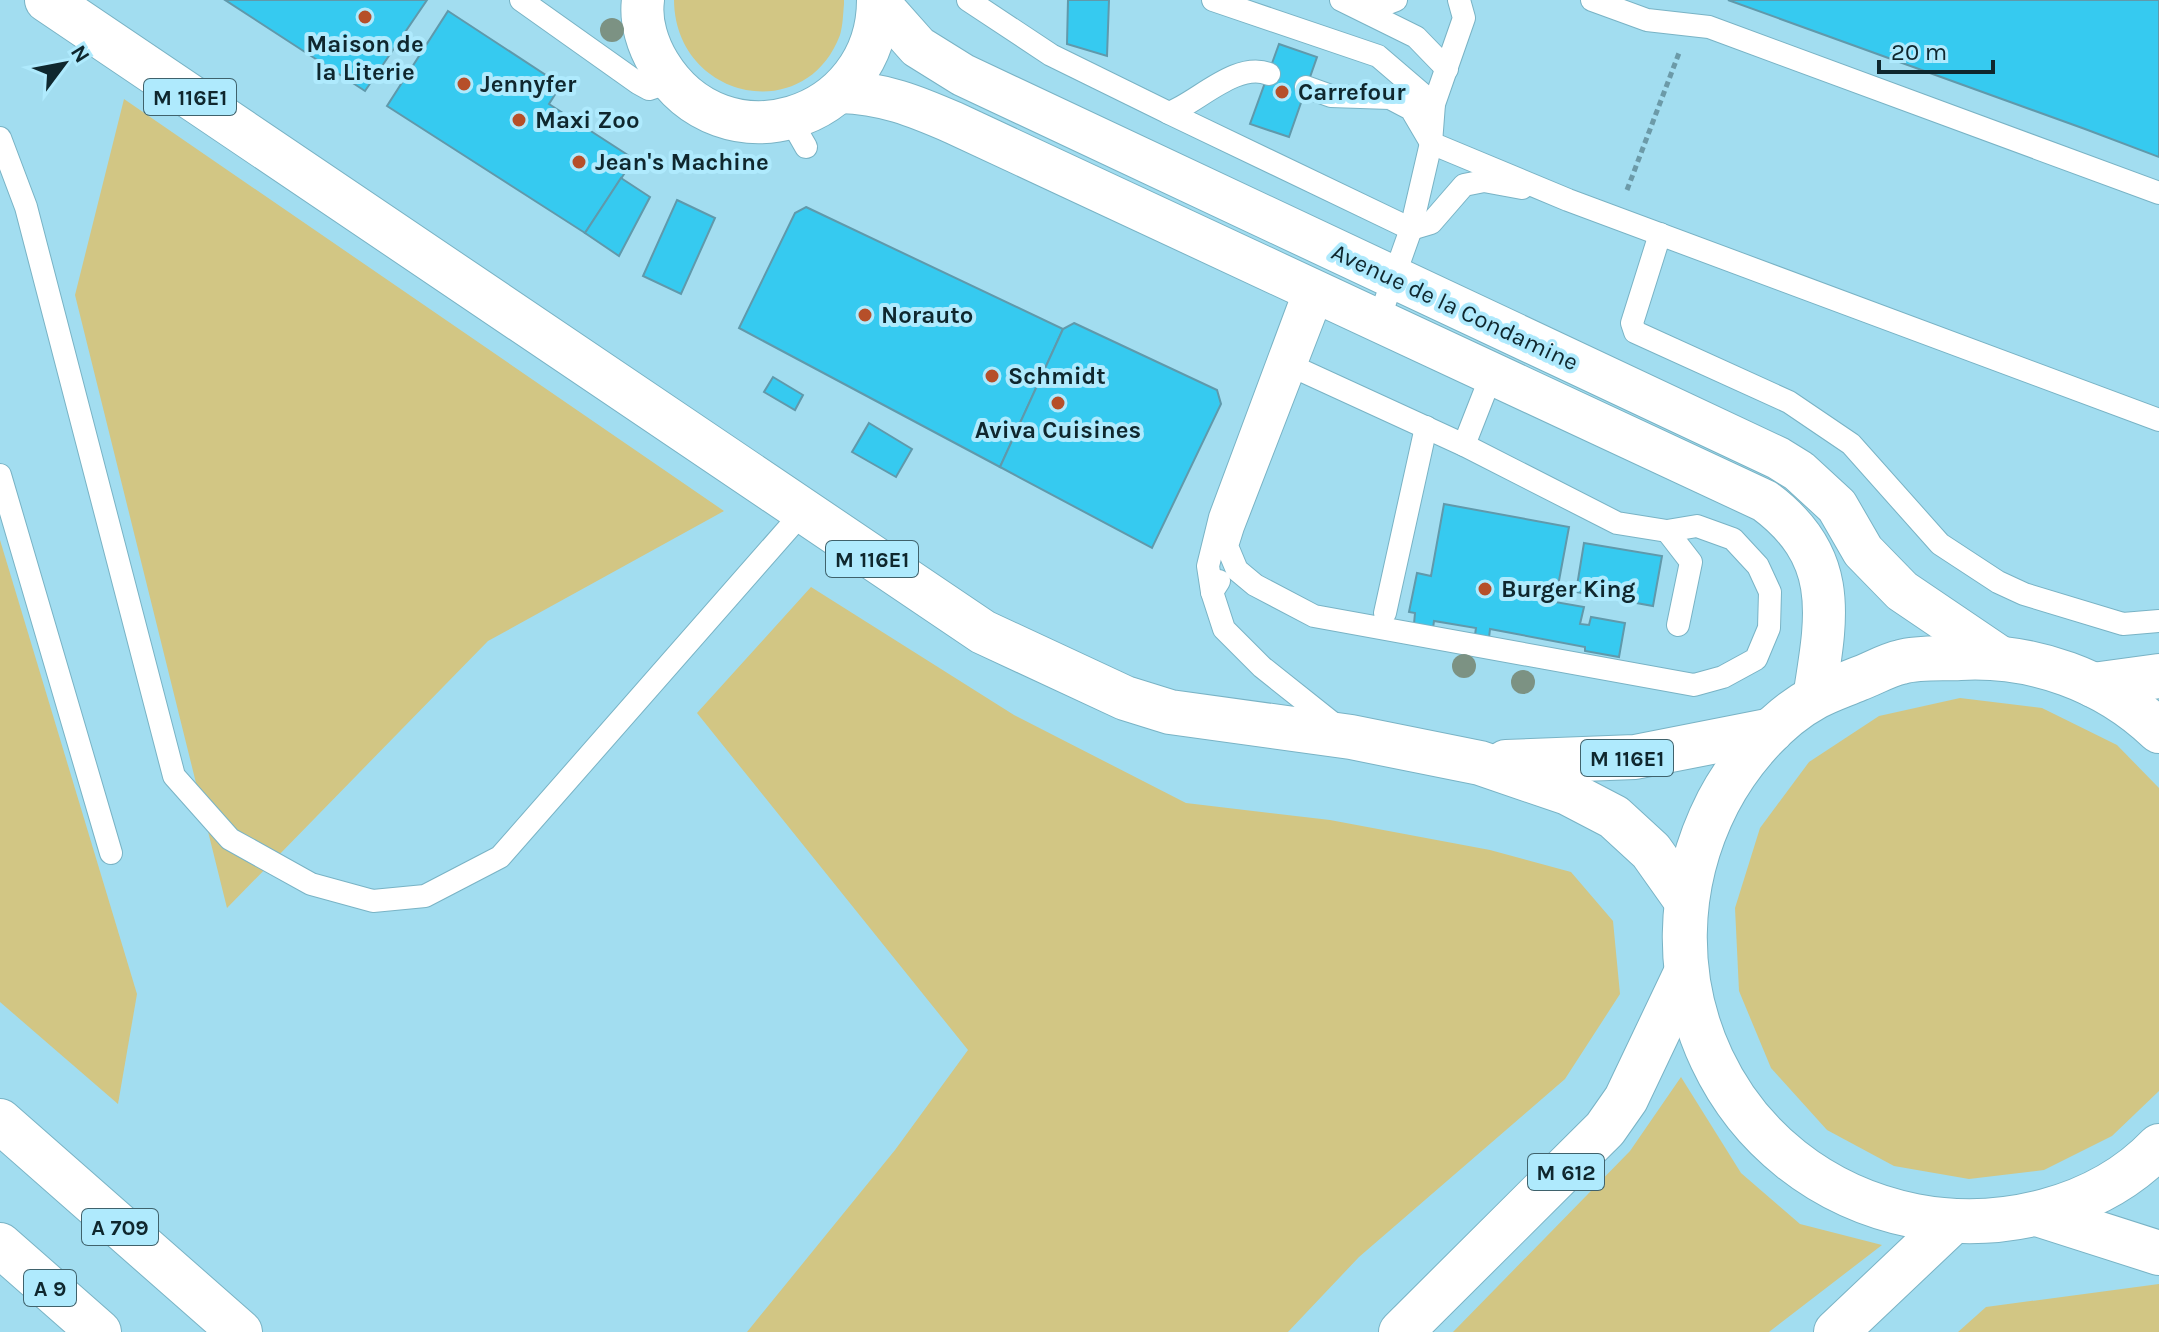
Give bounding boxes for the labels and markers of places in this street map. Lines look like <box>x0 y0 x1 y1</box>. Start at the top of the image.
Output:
marker: Maison de la Literie <box>356 8 374 26</box>
place label: Maison de la Literie <box>306 30 424 86</box>
place label: Jennyfer <box>480 70 577 98</box>
marker: Jennyfer <box>455 75 473 93</box>
place label: Carrefour <box>1298 78 1406 106</box>
marker: Carrefour <box>1273 83 1291 101</box>
place label: Maxi Zoo <box>535 106 640 134</box>
marker: Maxi Zoo <box>510 111 528 129</box>
place label: Jean's Machine <box>595 148 769 176</box>
marker: Jean's Machine <box>570 153 588 171</box>
place label: Norauto <box>881 301 973 329</box>
marker: Norauto <box>856 306 874 324</box>
place label: Schmidt <box>1008 362 1106 390</box>
marker: Schmidt <box>983 367 1001 385</box>
marker: Aviva Cuisines <box>1049 394 1067 412</box>
place label: Aviva Cuisines <box>975 416 1141 444</box>
place label: Burger King <box>1501 575 1636 603</box>
marker: Burger King <box>1476 580 1494 598</box>

